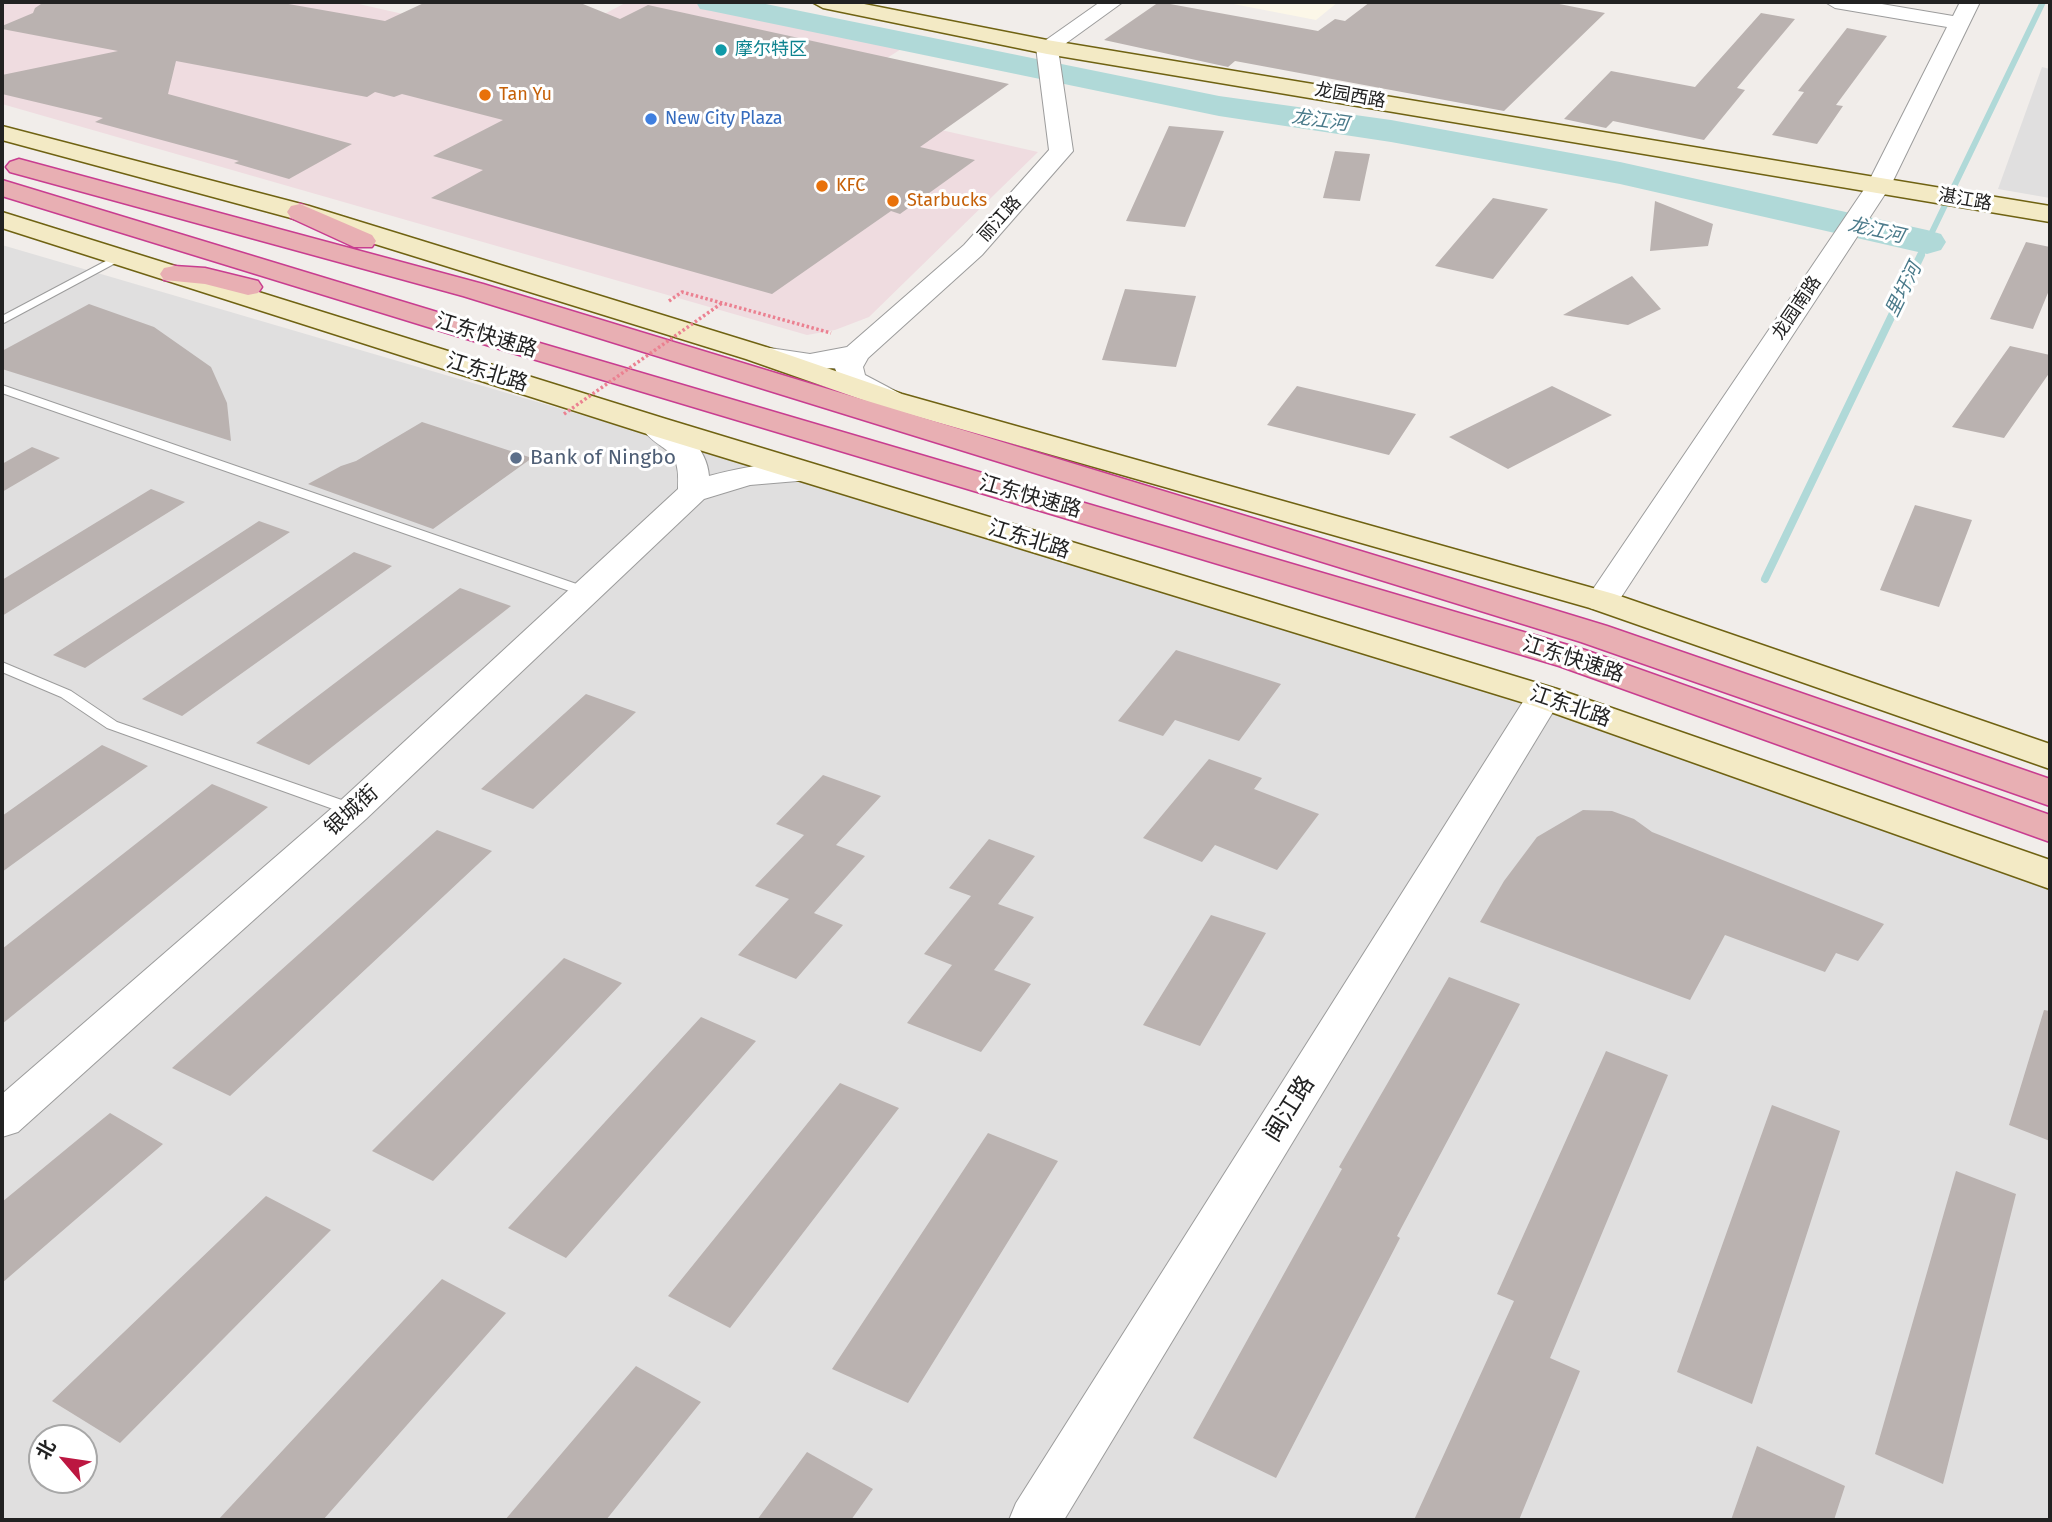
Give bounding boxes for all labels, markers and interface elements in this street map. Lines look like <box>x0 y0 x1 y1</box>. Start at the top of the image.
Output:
place label: 摩尔特区 <box>735 39 807 61</box>
marker: 摩尔特区 <box>713 42 729 58</box>
street label: 龙园西路 <box>1313 79 1387 113</box>
place label: Tan Yu <box>499 84 552 106</box>
marker: Tan Yu <box>477 87 493 103</box>
water label: 龙江河 <box>1290 106 1350 136</box>
place label: New City Plaza <box>665 108 783 130</box>
marker: New City Plaza <box>643 111 659 127</box>
place label: KFC <box>836 175 865 197</box>
marker: KFC <box>814 178 830 194</box>
street label: 湛江路 <box>1937 185 1993 215</box>
place label: Starbucks <box>907 190 987 212</box>
street label: 丽江路 <box>974 192 1026 246</box>
marker: Starbucks <box>885 193 901 209</box>
water label: 龙江河 <box>1846 213 1906 249</box>
water label: 里圩河 <box>1881 259 1927 321</box>
street label: 龙园南路 <box>1768 272 1826 344</box>
street label: 江东快速路 <box>432 309 540 363</box>
street label: 江东北路 <box>443 349 531 397</box>
place label: Bank of Ningbo <box>530 445 676 471</box>
marker: Bank of Ningbo <box>508 450 524 466</box>
street label: 江东快速路 <box>976 470 1084 524</box>
street label: 江东北路 <box>985 516 1073 564</box>
street label: 江东快速路 <box>1519 632 1627 688</box>
street label: 江东北路 <box>1526 681 1614 733</box>
street label: 银城街 <box>320 781 384 841</box>
street label: 闽江路 <box>1259 1071 1321 1147</box>
north arrow <box>28 1424 98 1494</box>
text: 北 <box>31 1436 61 1463</box>

